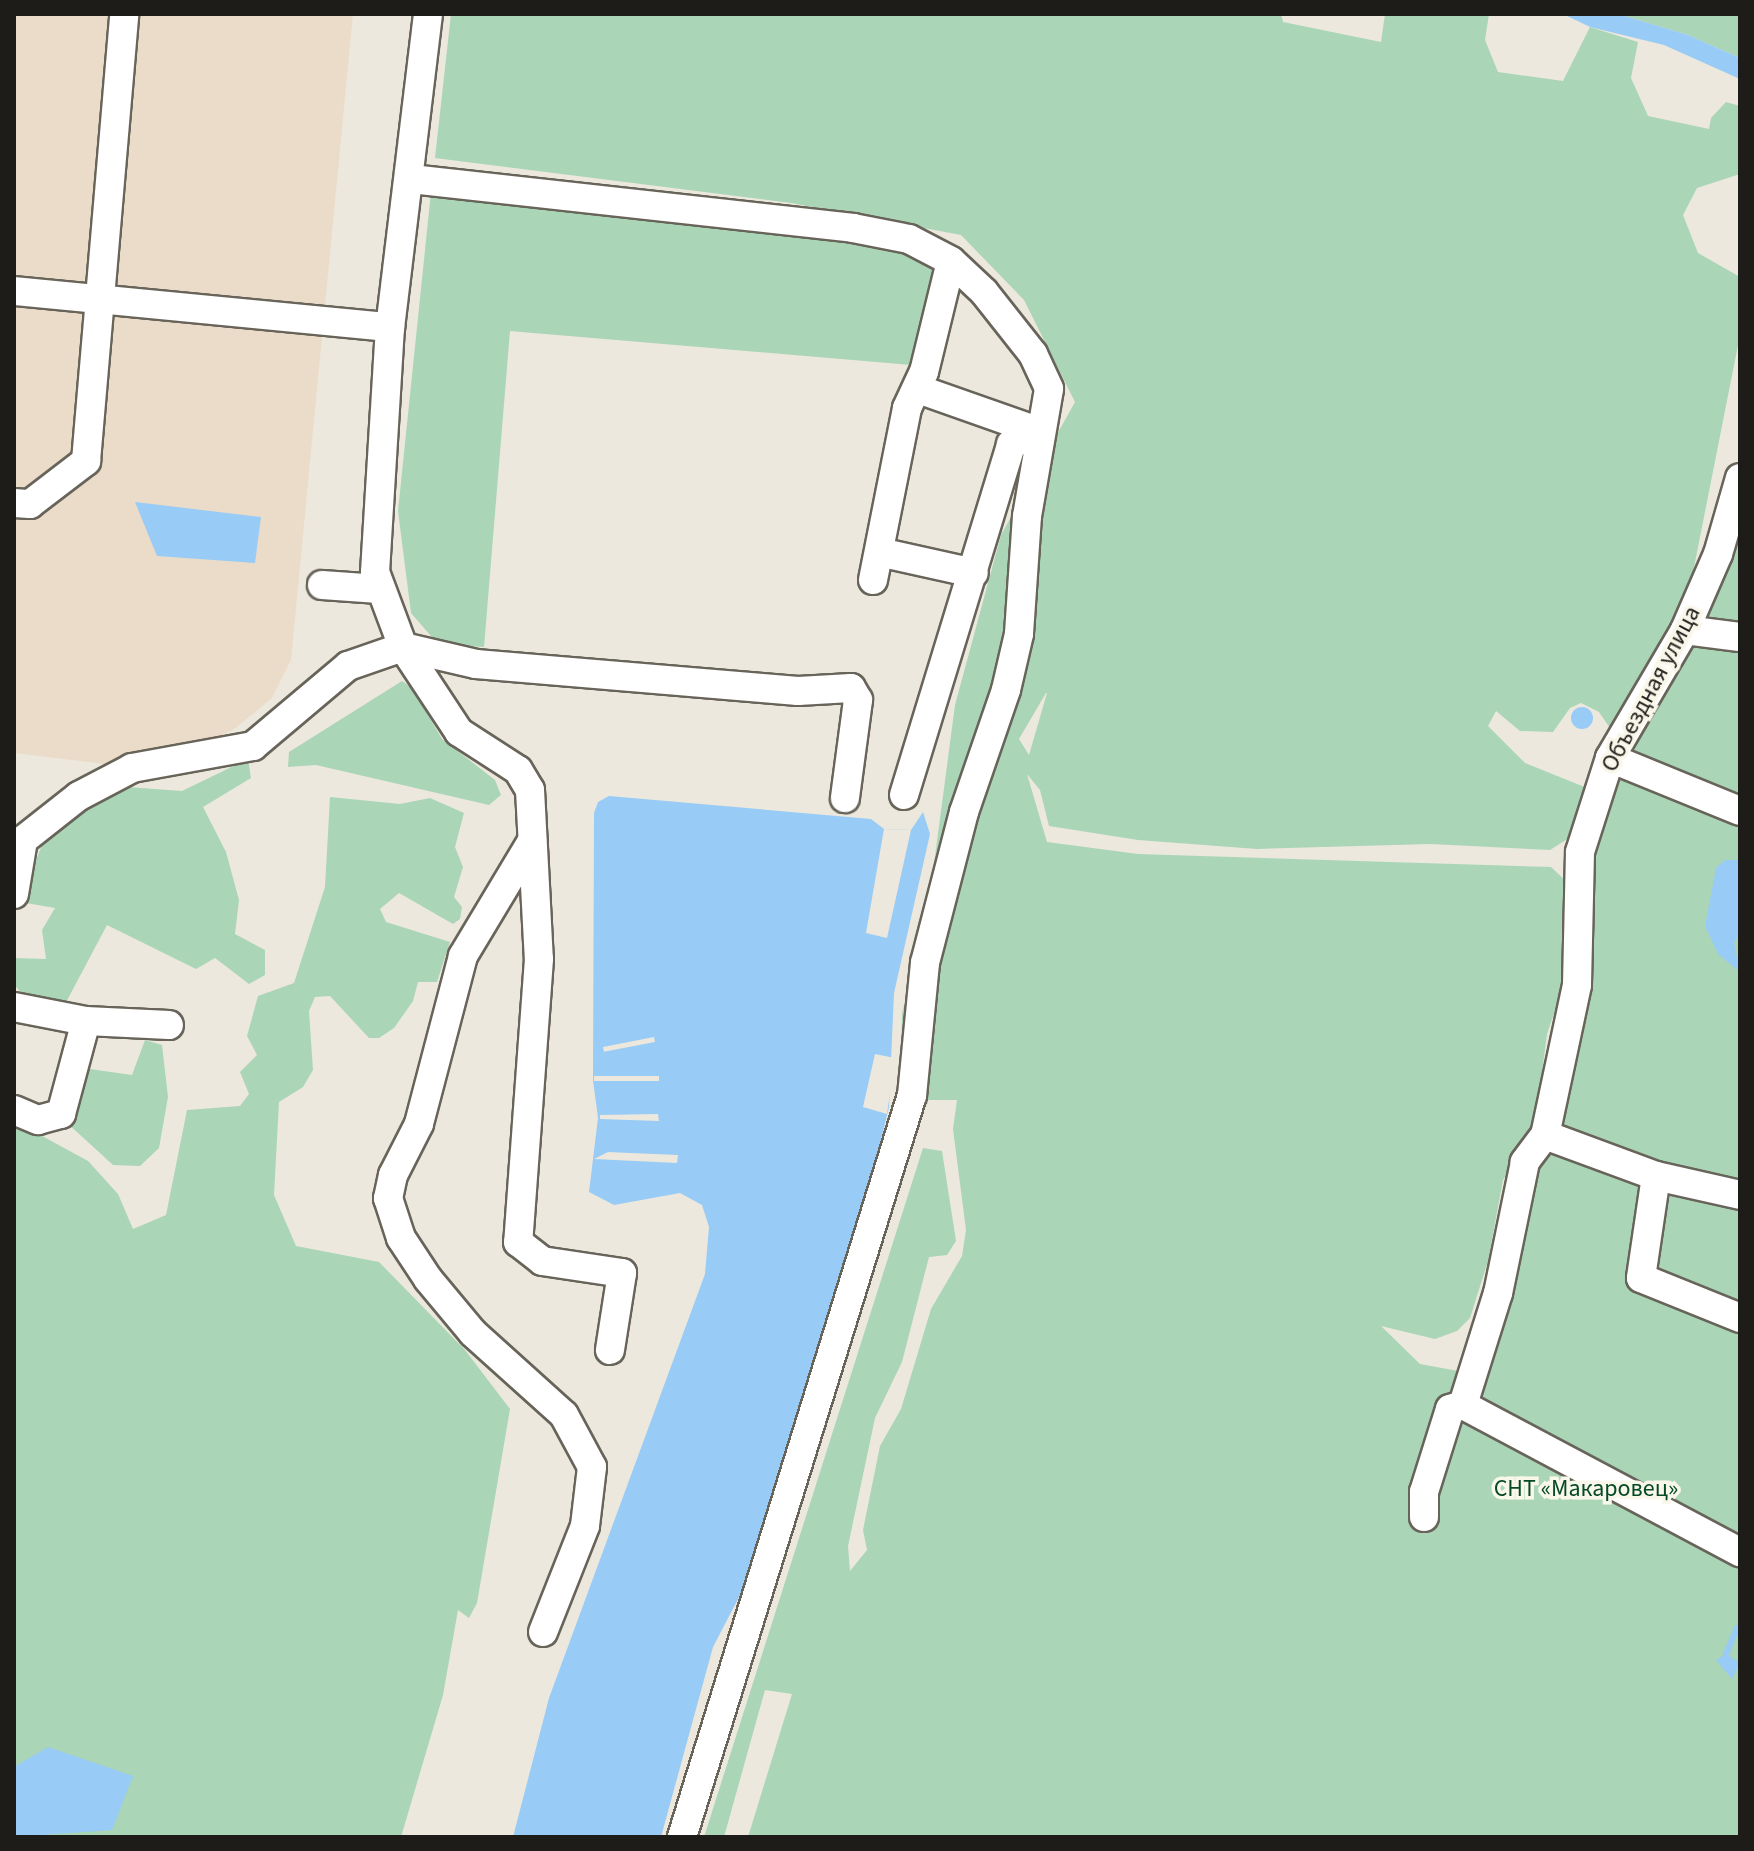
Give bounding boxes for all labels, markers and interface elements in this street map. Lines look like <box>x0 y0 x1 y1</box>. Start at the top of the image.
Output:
street label: Объездная улица <box>1595 601 1707 777</box>
park label: СНТ «Макаровец» <box>1494 1475 1678 1503</box>

